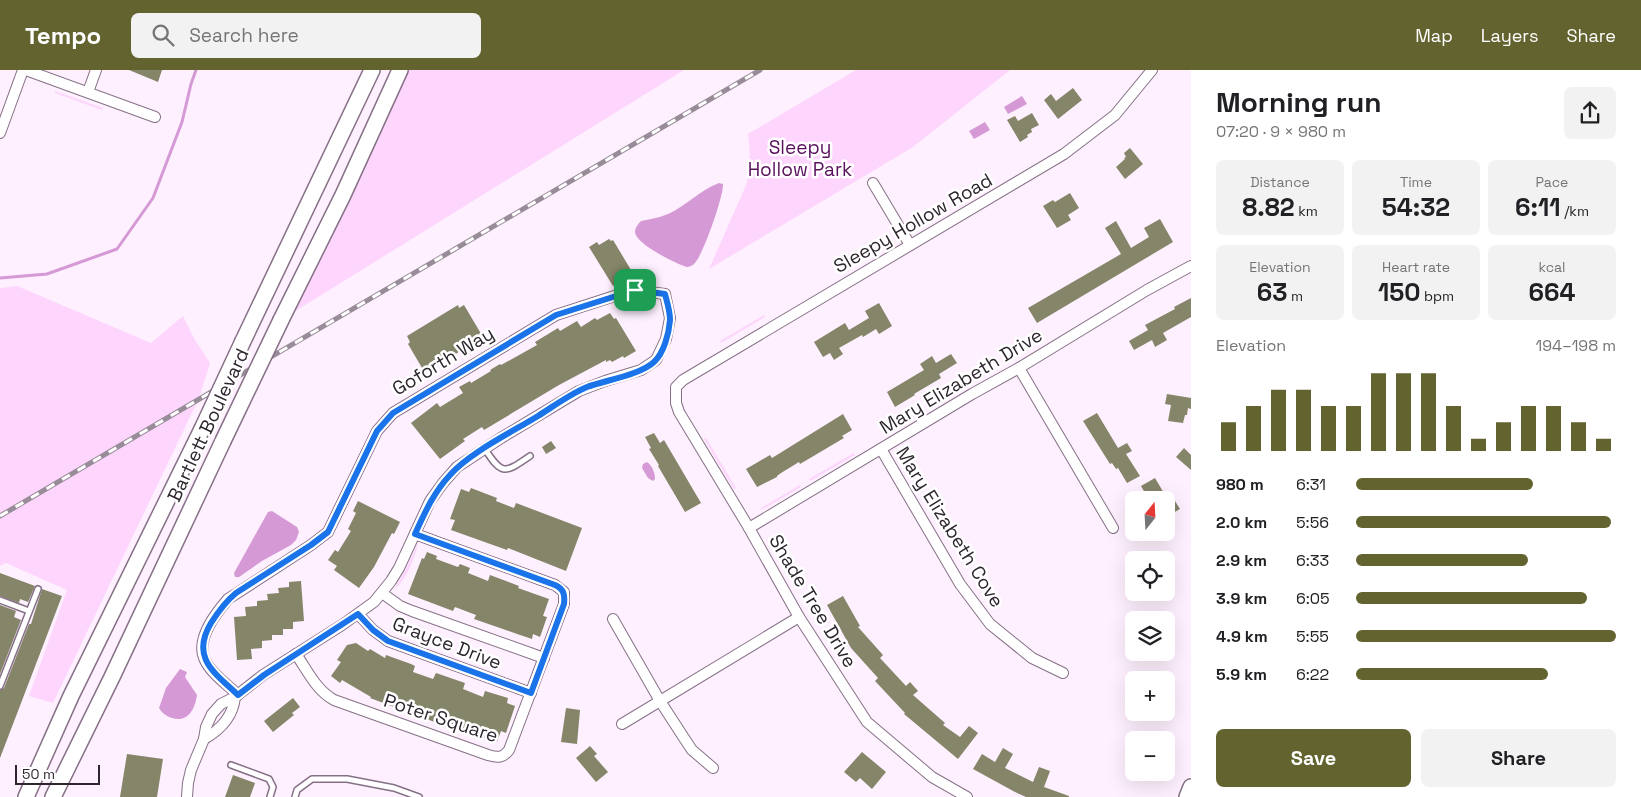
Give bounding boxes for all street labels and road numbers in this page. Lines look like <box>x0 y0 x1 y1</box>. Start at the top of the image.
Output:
street label: Sleepy Hollow Road <box>829 167 997 279</box>
street label: Goforth Way <box>387 321 499 401</box>
street label: Mary Elizabeth Drive <box>875 322 1047 440</box>
street label: Bartlett Boulevard <box>162 344 254 506</box>
street label: Mary Elizabeth Cove <box>890 442 1010 612</box>
street label: Shade Tree Drive <box>763 530 863 672</box>
street label: Grayce Drive <box>389 611 505 675</box>
street label: Poter Square <box>381 688 501 748</box>

